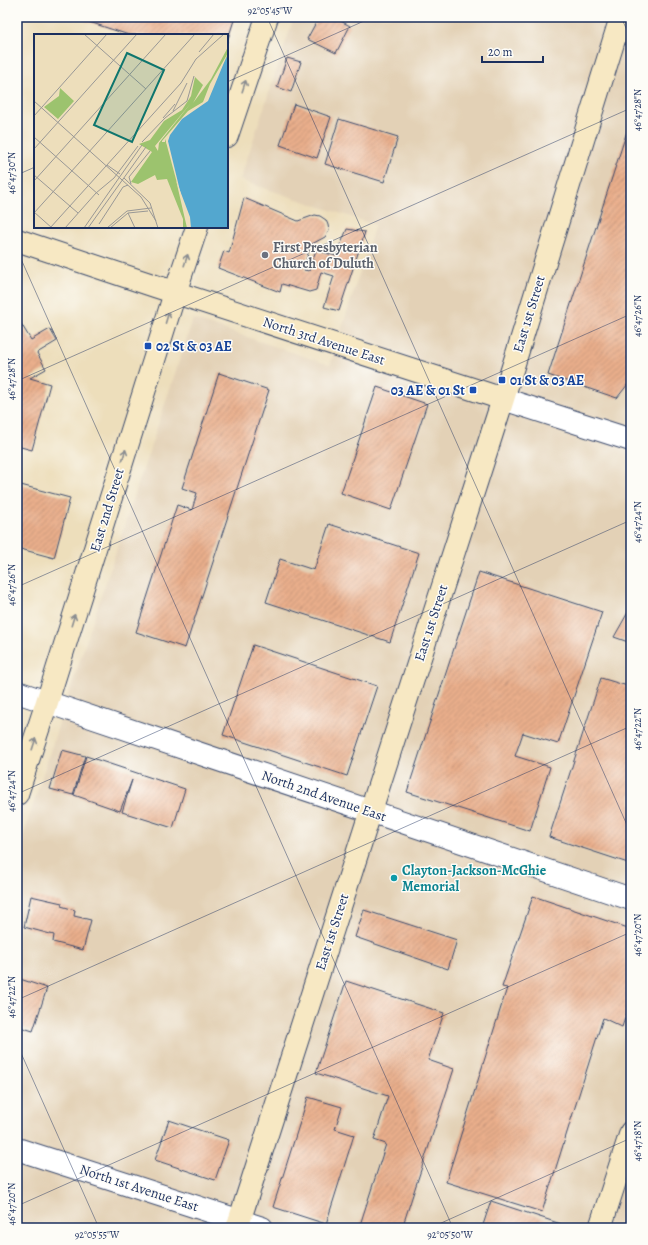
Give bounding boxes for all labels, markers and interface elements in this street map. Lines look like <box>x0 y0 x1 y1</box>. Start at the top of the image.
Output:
text: 92°05'45"W <box>248 4 293 17</box>
inset map <box>34 34 228 228</box>
scale bar <box>482 38 543 64</box>
text: 20 m <box>488 44 512 60</box>
one-way arrow <box>241 80 248 93</box>
text: 46°47'28"N <box>631 89 644 131</box>
text: 46°47'30"N <box>5 152 18 194</box>
place label: First Presbyterian Church of Duluth <box>273 238 378 273</box>
marker: First Presbyterian Church of Duluth <box>260 250 270 260</box>
one-way arrow <box>183 253 190 266</box>
street label: East 1st Street <box>508 273 550 355</box>
text: 46°47'26"N <box>631 295 644 337</box>
one-way arrow <box>164 312 171 325</box>
street label: North 3rd Avenue East <box>260 312 388 370</box>
place label: 02 St & 03 AE <box>156 337 232 356</box>
marker: 02 St & 03 AE <box>143 341 153 351</box>
text: 46°47'28"N <box>5 358 18 400</box>
place label: 01 St & 03 AE <box>510 371 584 390</box>
marker: 01 St & 03 AE <box>497 375 507 385</box>
place label: 03 AE & 01 St <box>391 381 465 400</box>
marker: 03 AE & 01 St <box>468 385 478 395</box>
one-way arrow <box>121 449 128 462</box>
street label: East 2nd Street <box>85 465 129 554</box>
text: 46°47'24"N <box>631 501 644 543</box>
text: 46°47'26"N <box>5 564 18 606</box>
street label: East 1st Street <box>410 582 452 664</box>
one-way arrow <box>70 613 77 626</box>
text: 46°47'22"N <box>631 708 644 750</box>
one-way arrow <box>30 738 38 750</box>
street label: North 2nd Avenue East <box>259 766 389 826</box>
text: 46°47'24"N <box>5 770 18 812</box>
place label: Clayton-Jackson-McGhie Memorial <box>402 861 547 896</box>
marker: Clayton-Jackson-McGhie Memorial <box>389 873 399 883</box>
street label: East 1st Street <box>311 891 353 973</box>
text: 46°47'20"N <box>631 914 644 956</box>
text: 46°47'22"N <box>5 976 18 1018</box>
text: 46°47'18"N <box>631 1120 644 1162</box>
street label: North 1st Avenue East <box>77 1160 201 1216</box>
text: 46°47'20"N <box>5 1183 18 1225</box>
text: 92°05'55"W <box>75 1228 120 1241</box>
text: 92°05'50"W <box>427 1228 473 1241</box>

